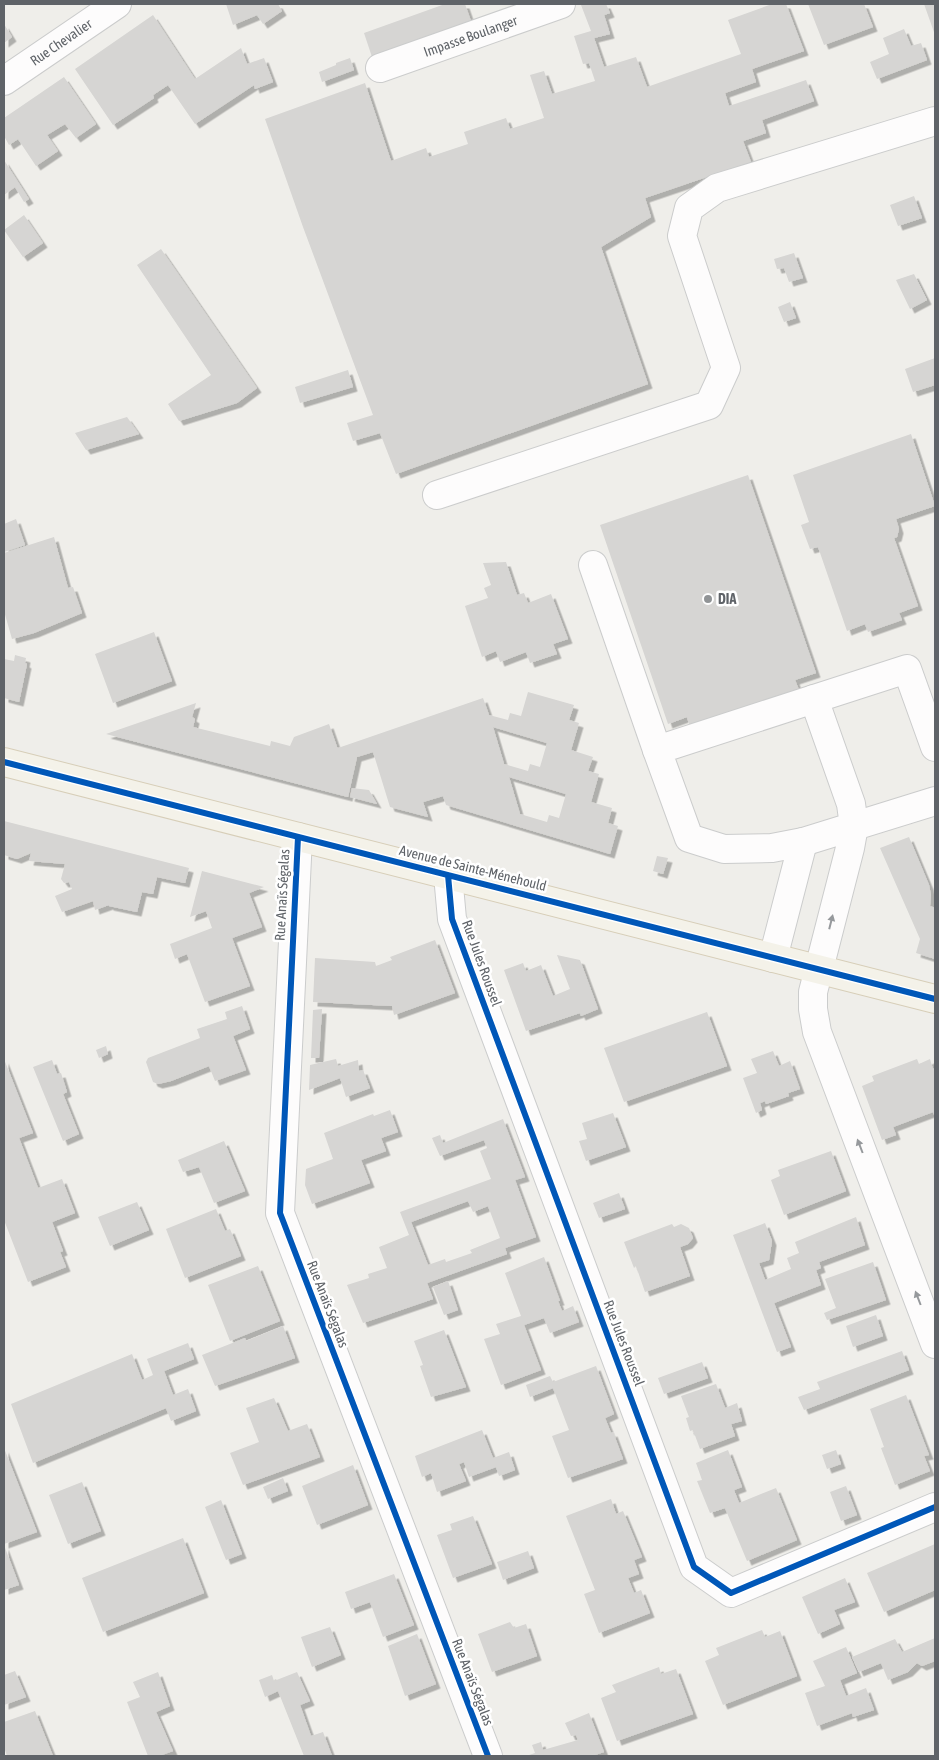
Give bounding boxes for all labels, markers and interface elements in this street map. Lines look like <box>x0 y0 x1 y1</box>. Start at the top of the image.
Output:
street label: Impasse Boulanger <box>422 12 520 60</box>
street label: Rue Chevalier <box>27 15 96 69</box>
place label: DIA <box>718 591 736 607</box>
marker: DIA <box>702 593 714 605</box>
street label: Avenue de Sainte-Ménehould <box>398 842 548 894</box>
street label: Rue Anaïs Ségalas <box>272 849 292 941</box>
one-way arrow <box>828 915 836 930</box>
street label: Rue Jules Roussel <box>459 918 505 1008</box>
one-way arrow <box>856 1138 864 1153</box>
street label: Rue Anaïs Ségalas <box>304 1258 352 1350</box>
one-way arrow <box>914 1290 922 1305</box>
street label: Rue Jules Roussel <box>600 1298 648 1388</box>
street label: Rue Anaïs Ségalas <box>449 1636 497 1728</box>

